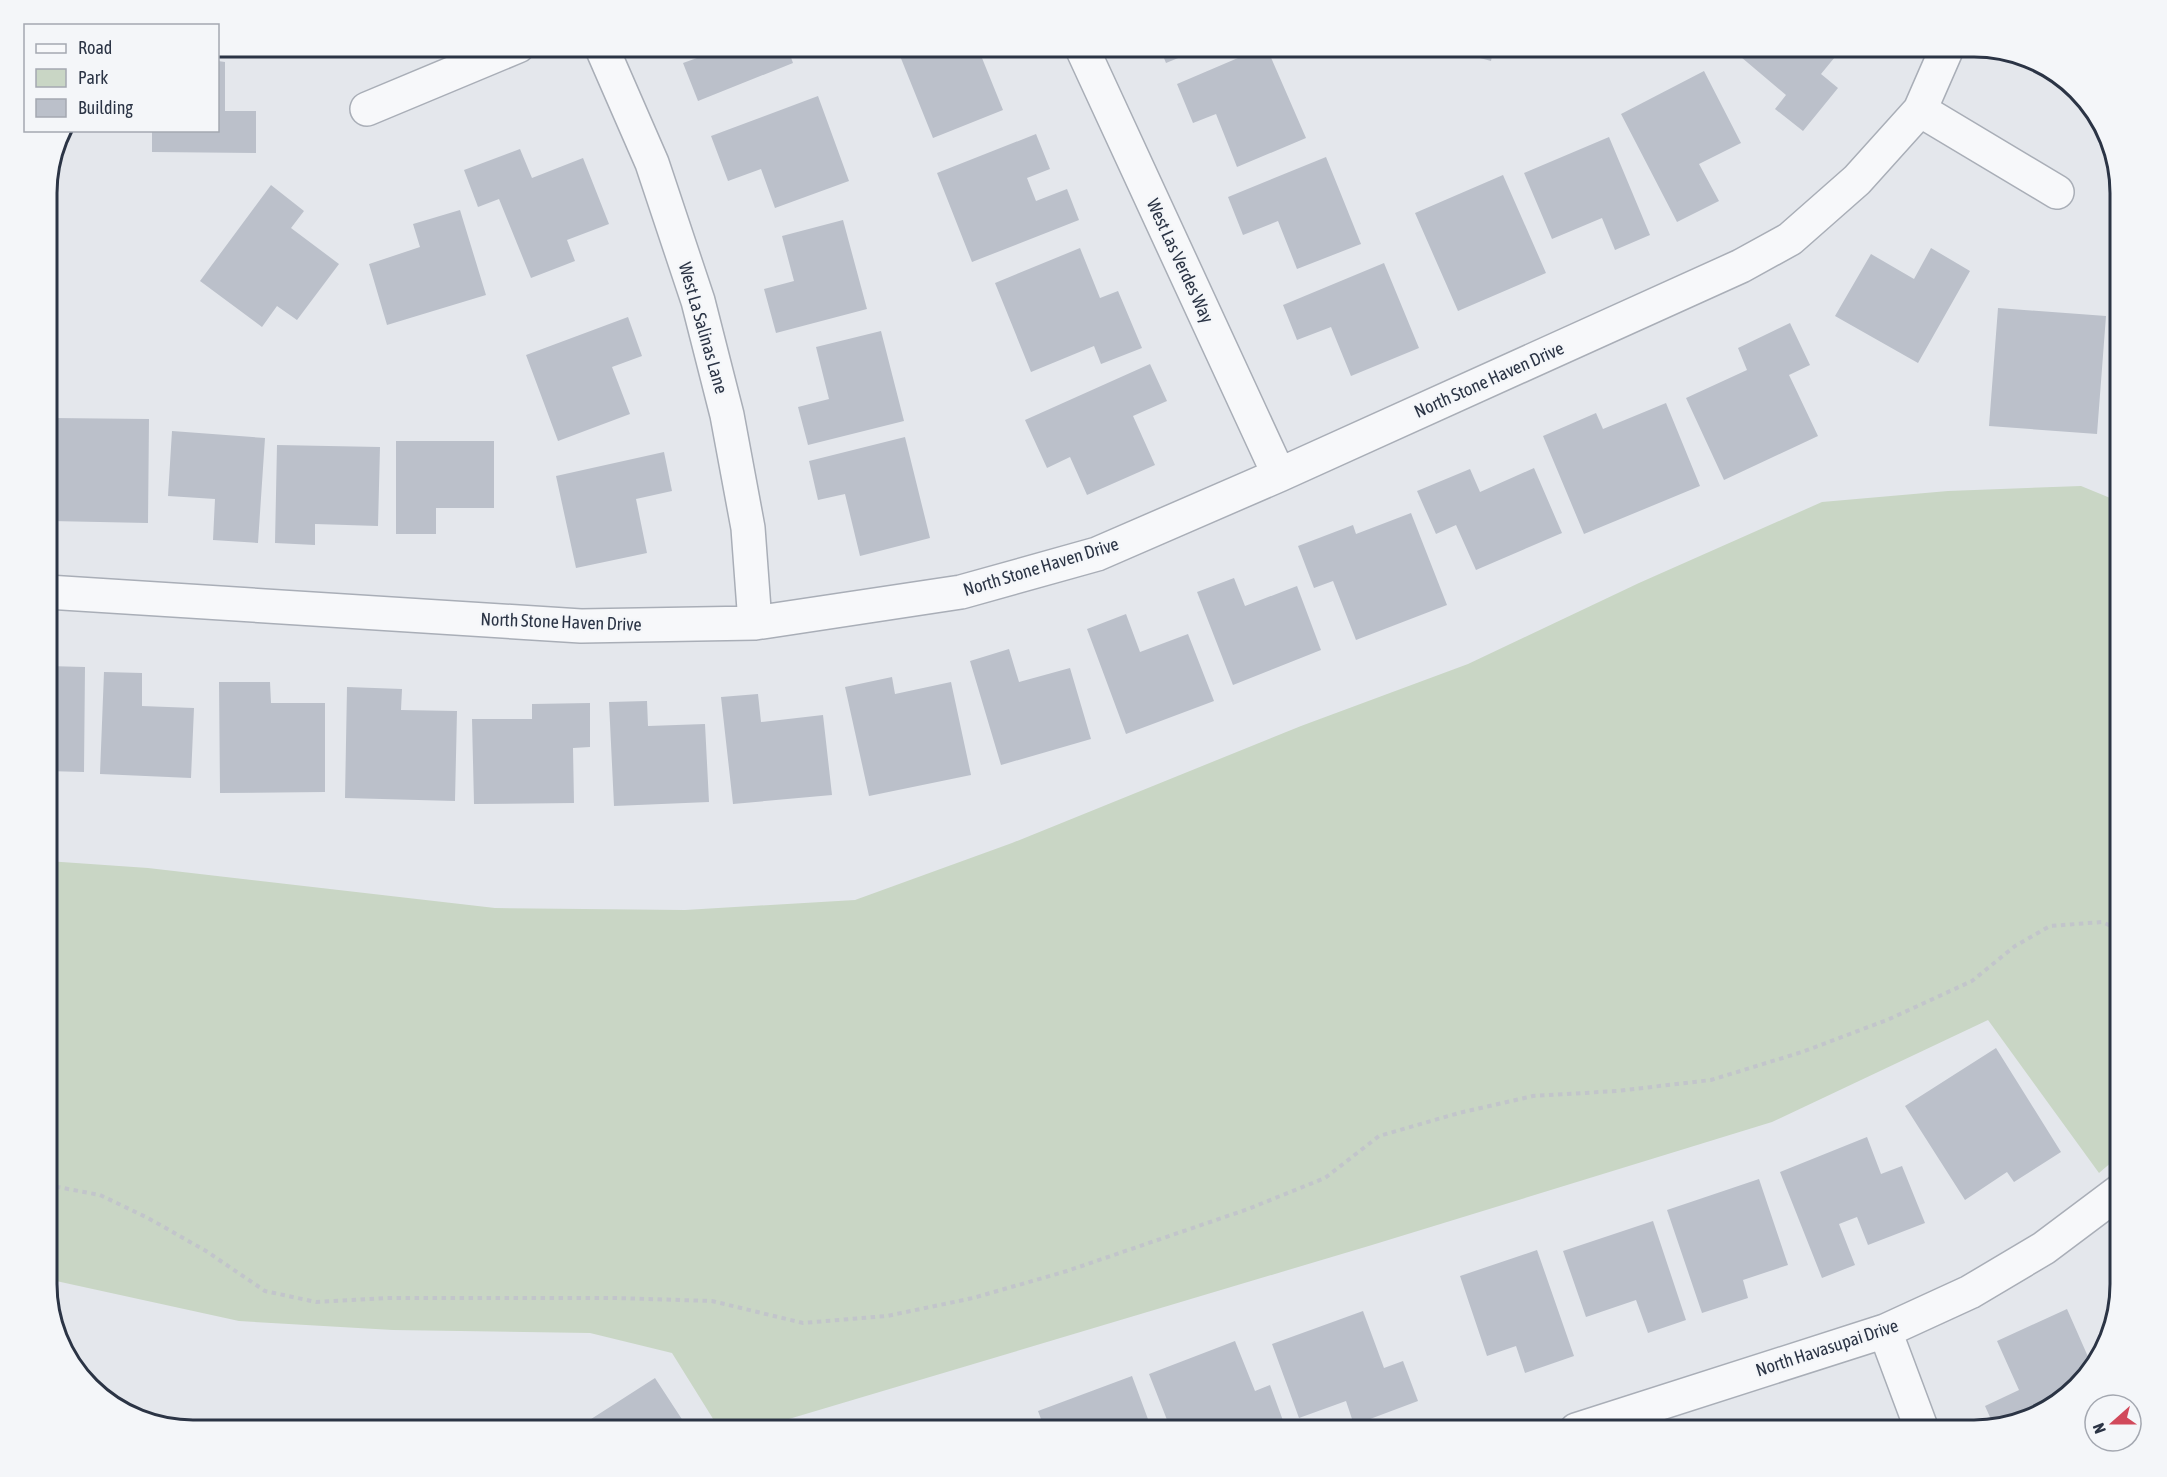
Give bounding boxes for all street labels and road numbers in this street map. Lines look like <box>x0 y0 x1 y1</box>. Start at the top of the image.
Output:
street label: West Las Verdes Way <box>1143 195 1218 326</box>
street label: West La Salinas Lane <box>675 260 732 396</box>
street label: North Stone Haven Drive <box>1411 337 1567 422</box>
street label: North Stone Haven Drive <box>961 533 1121 600</box>
street label: North Stone Haven Drive <box>480 608 642 635</box>
street label: North Havasupai Drive <box>1753 1315 1901 1380</box>

